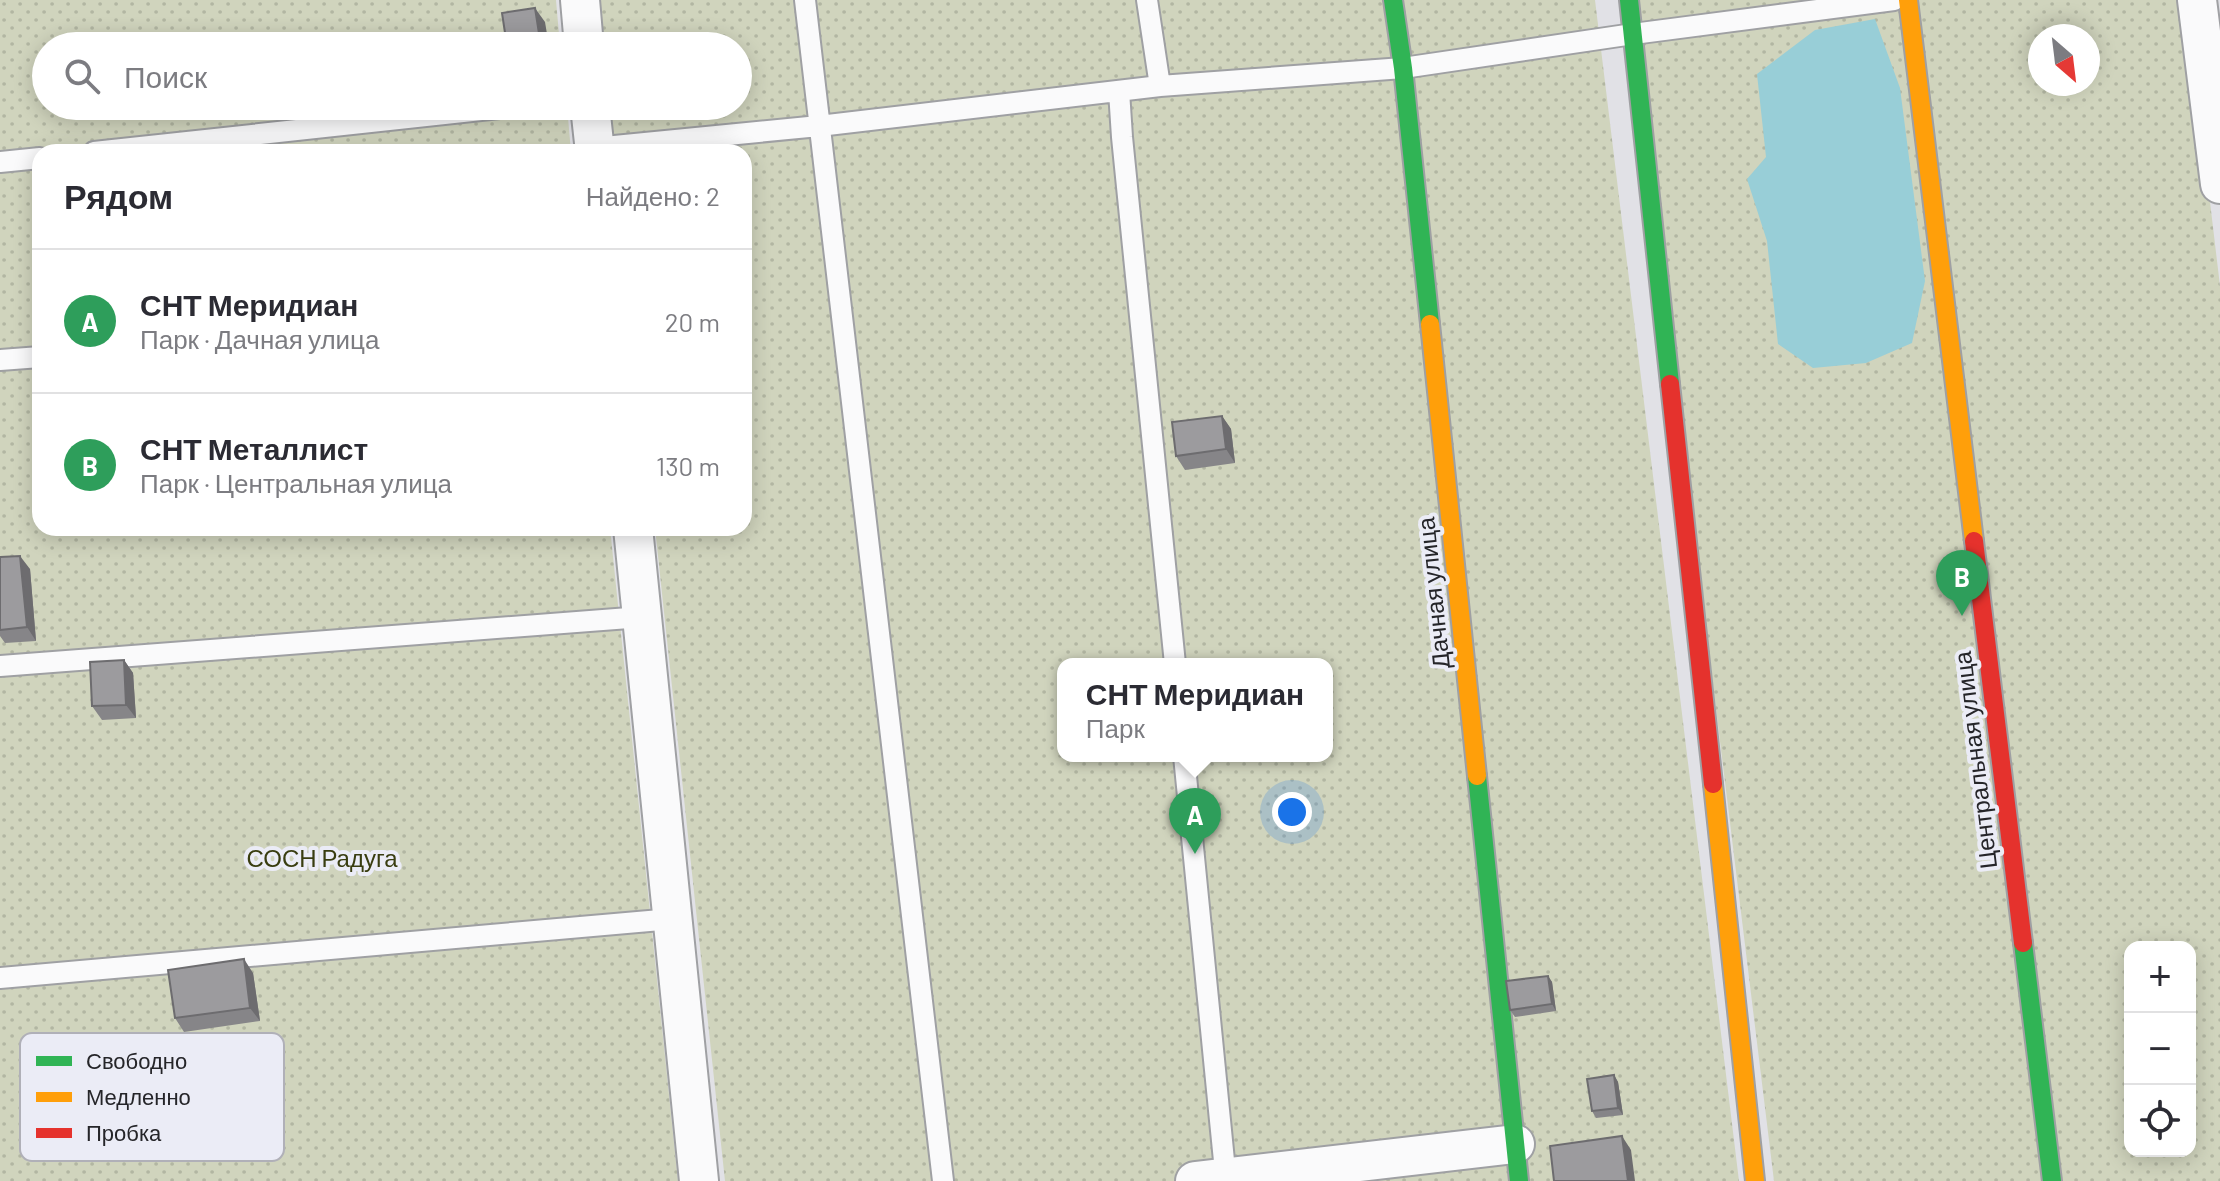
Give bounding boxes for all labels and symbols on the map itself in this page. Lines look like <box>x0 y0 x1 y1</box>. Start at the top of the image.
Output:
north arrow <box>2028 24 2100 96</box>
street label: Дачная улица <box>1410 515 1455 670</box>
pin: B <box>1936 550 1988 616</box>
street label: Центральная улица <box>1947 649 2002 871</box>
pin: A <box>1169 788 1221 854</box>
your location <box>1272 792 1312 832</box>
park label: СОСН Радуга <box>246 843 398 872</box>
legend <box>20 1033 284 1161</box>
text: Свободно <box>86 1047 187 1074</box>
text: Медленно <box>86 1083 191 1110</box>
text: Пробка <box>86 1119 162 1146</box>

